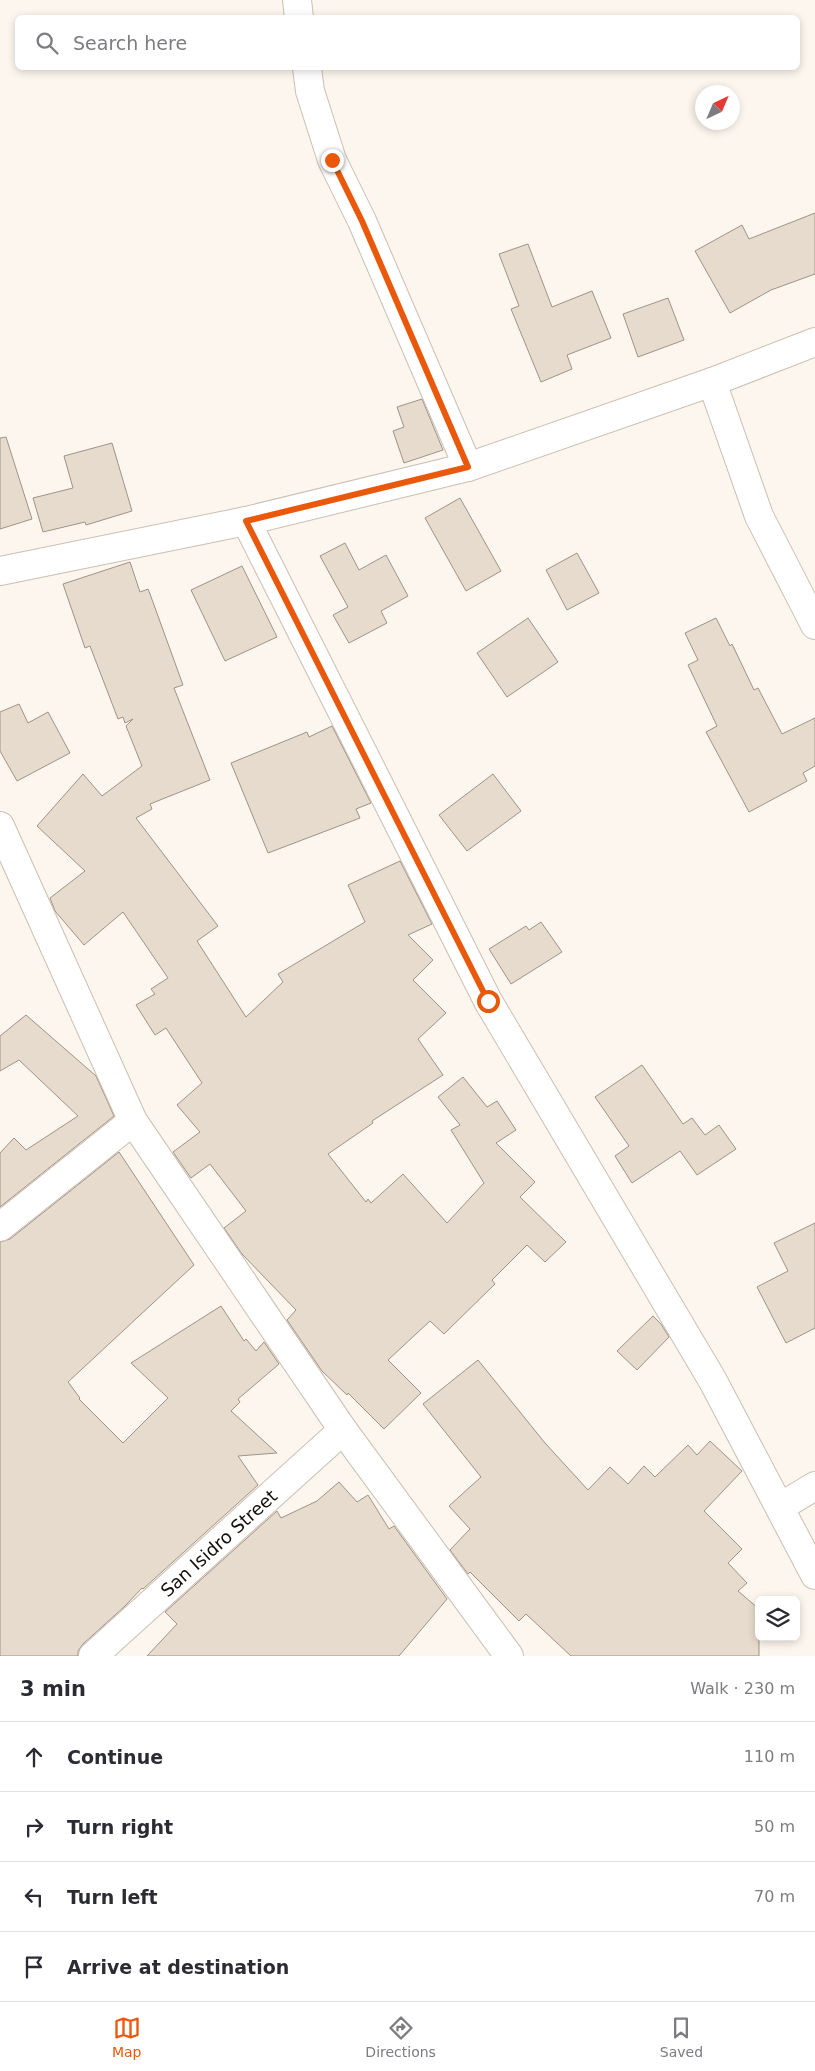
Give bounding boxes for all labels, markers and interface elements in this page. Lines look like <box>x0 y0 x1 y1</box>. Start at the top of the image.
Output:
search box <box>15 15 800 70</box>
icon: search <box>33 29 61 57</box>
text: Search here <box>73 32 187 54</box>
north arrow <box>695 85 740 130</box>
route end <box>321 149 344 172</box>
route start <box>477 990 500 1013</box>
street label: San Isidro Street <box>156 1485 281 1601</box>
map controls <box>755 1596 800 1641</box>
button: layers <box>755 1596 800 1641</box>
text: 3 min <box>20 1677 86 1701</box>
text: Walk · 230 m <box>690 1679 795 1698</box>
icon: ahead <box>20 1743 48 1771</box>
text: Continue <box>67 1746 163 1768</box>
text: 110 m <box>744 1747 795 1766</box>
icon: right <box>20 1813 48 1841</box>
text: Turn right <box>67 1816 173 1838</box>
text: 50 m <box>754 1817 795 1836</box>
icon: left <box>20 1883 48 1911</box>
text: Turn left <box>67 1886 158 1908</box>
text: 70 m <box>754 1887 795 1906</box>
icon: arrive <box>20 1953 48 1981</box>
text: Arrive at destination <box>67 1956 289 1978</box>
tab: Map <box>112 2014 141 2060</box>
tab: Directions <box>365 2014 436 2060</box>
tab: Saved <box>660 2014 703 2060</box>

